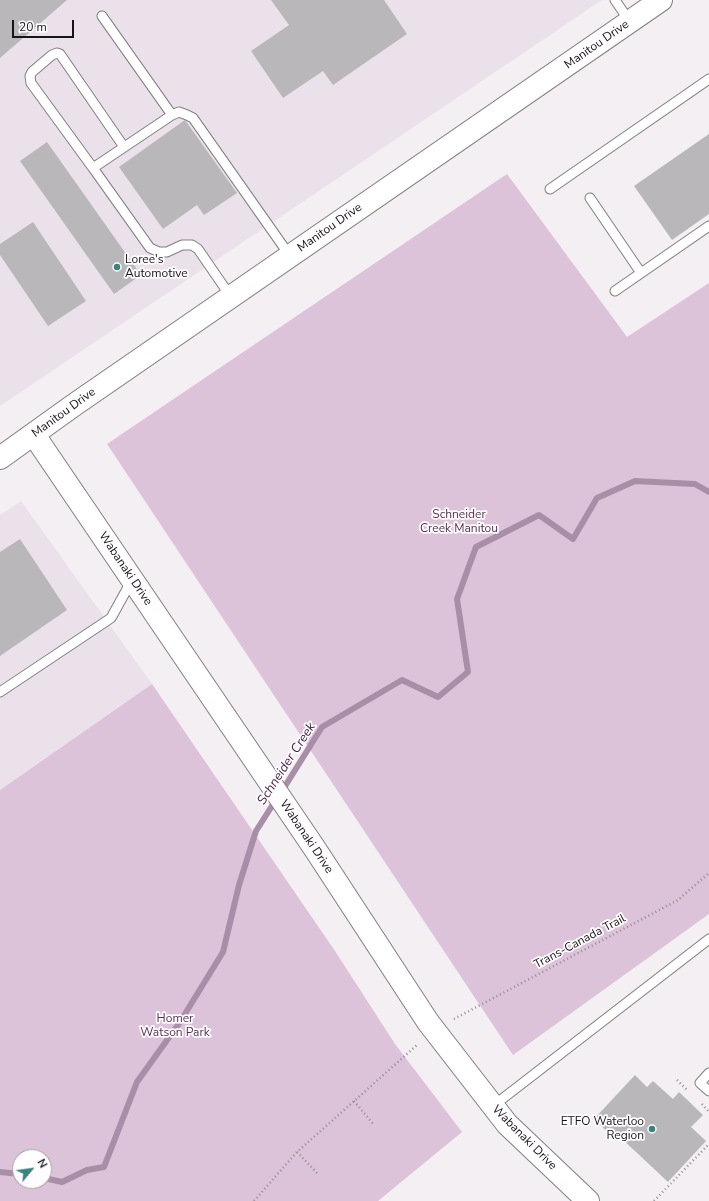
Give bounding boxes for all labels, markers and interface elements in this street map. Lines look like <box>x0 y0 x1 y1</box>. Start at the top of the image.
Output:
scale bar <box>14 12 76 38</box>
street label: Manitou Drive <box>562 18 632 72</box>
text: 20 m <box>19 19 47 35</box>
street label: Manitou Drive <box>295 201 365 255</box>
place label: Loree's Automotive <box>125 253 188 281</box>
marker: Loree's Automotive <box>112 262 122 272</box>
street label: Manitou Drive <box>29 385 99 441</box>
park label: Schneider Creek Manitou <box>420 508 498 536</box>
street label: Wabanaki Drive <box>95 529 155 609</box>
water label: Schneider Creek <box>255 720 319 808</box>
street label: Wabanaki Drive <box>276 797 336 877</box>
street label: Trans-Canada Trail <box>532 912 628 972</box>
park label: Homer Watson Park <box>140 1012 210 1040</box>
street label: Wabanaki Drive <box>489 1103 559 1173</box>
place label: ETFO Waterloo Region <box>561 1115 644 1143</box>
marker: ETFO Waterloo Region <box>647 1124 657 1134</box>
north arrow <box>12 1149 52 1189</box>
text: N <box>33 1156 51 1171</box>

